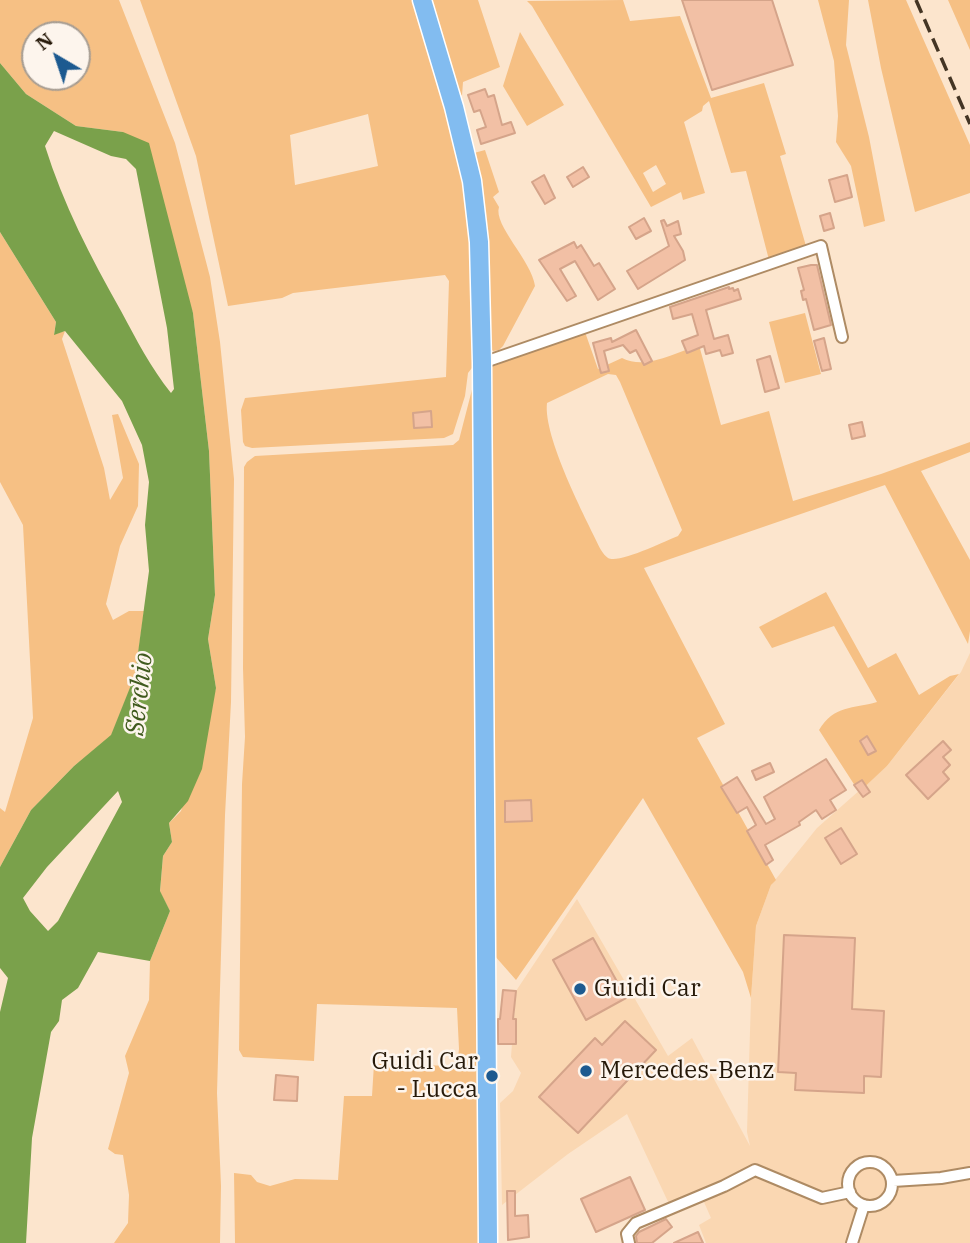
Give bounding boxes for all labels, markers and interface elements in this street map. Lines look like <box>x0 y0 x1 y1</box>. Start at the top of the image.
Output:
north arrow <box>21 21 91 91</box>
text: N <box>31 27 57 55</box>
water label: Serchio <box>120 651 160 737</box>
place label: Guidi Car <box>594 975 701 1003</box>
marker: Guidi Car <box>572 981 588 997</box>
place label: Guidi Car - Lucca <box>371 1048 478 1104</box>
place label: Mercedes-Benz <box>600 1057 775 1085</box>
marker: Mercedes-Benz <box>578 1063 594 1079</box>
marker: Guidi Car - Lucca <box>484 1068 500 1084</box>

